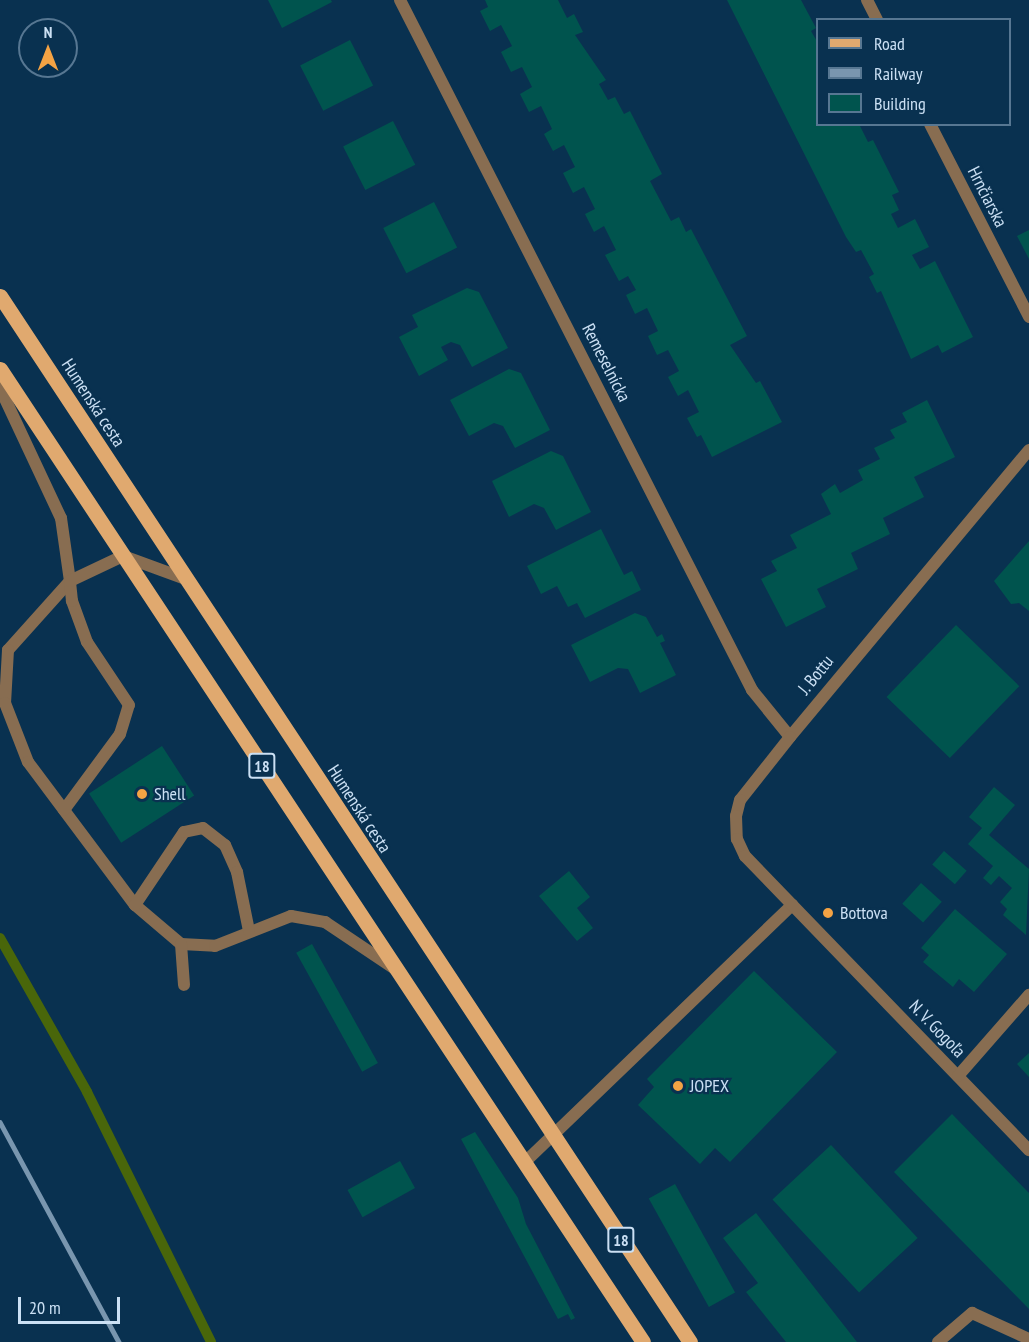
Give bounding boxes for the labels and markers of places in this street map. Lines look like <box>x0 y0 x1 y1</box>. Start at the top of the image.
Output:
place label: Shell <box>154 783 185 805</box>
marker: Shell <box>135 787 149 801</box>
place label: Bottova <box>840 902 888 924</box>
marker: Bottova <box>821 906 835 920</box>
place label: JOPEX <box>690 1075 729 1097</box>
marker: JOPEX <box>671 1079 685 1093</box>

